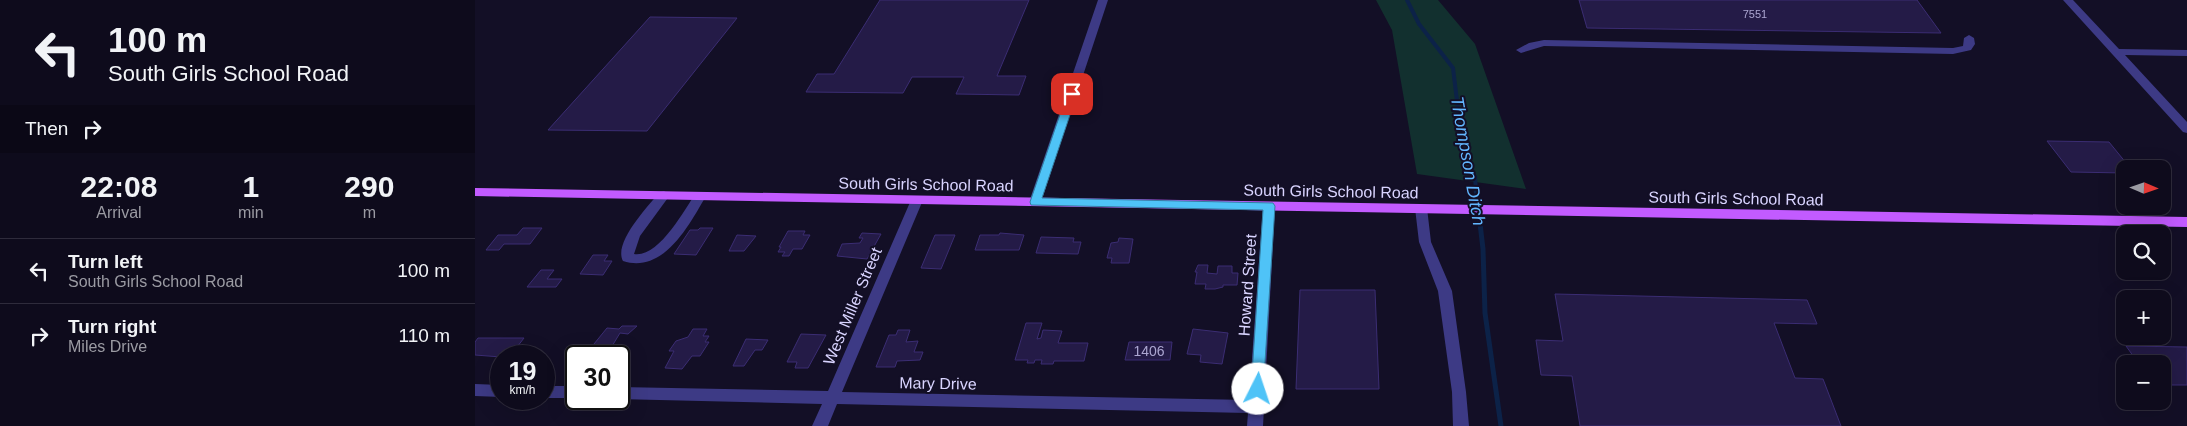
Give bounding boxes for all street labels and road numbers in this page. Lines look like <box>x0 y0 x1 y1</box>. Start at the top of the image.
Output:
street label: South Girls School Road <box>838 174 1014 195</box>
street label: South Girls School Road <box>1243 181 1419 202</box>
street label: South Girls School Road <box>1648 188 1824 209</box>
street label: Howard Street <box>1235 233 1260 337</box>
street label: West Miller Street <box>820 244 885 367</box>
street label: Mary Drive <box>899 374 977 393</box>

